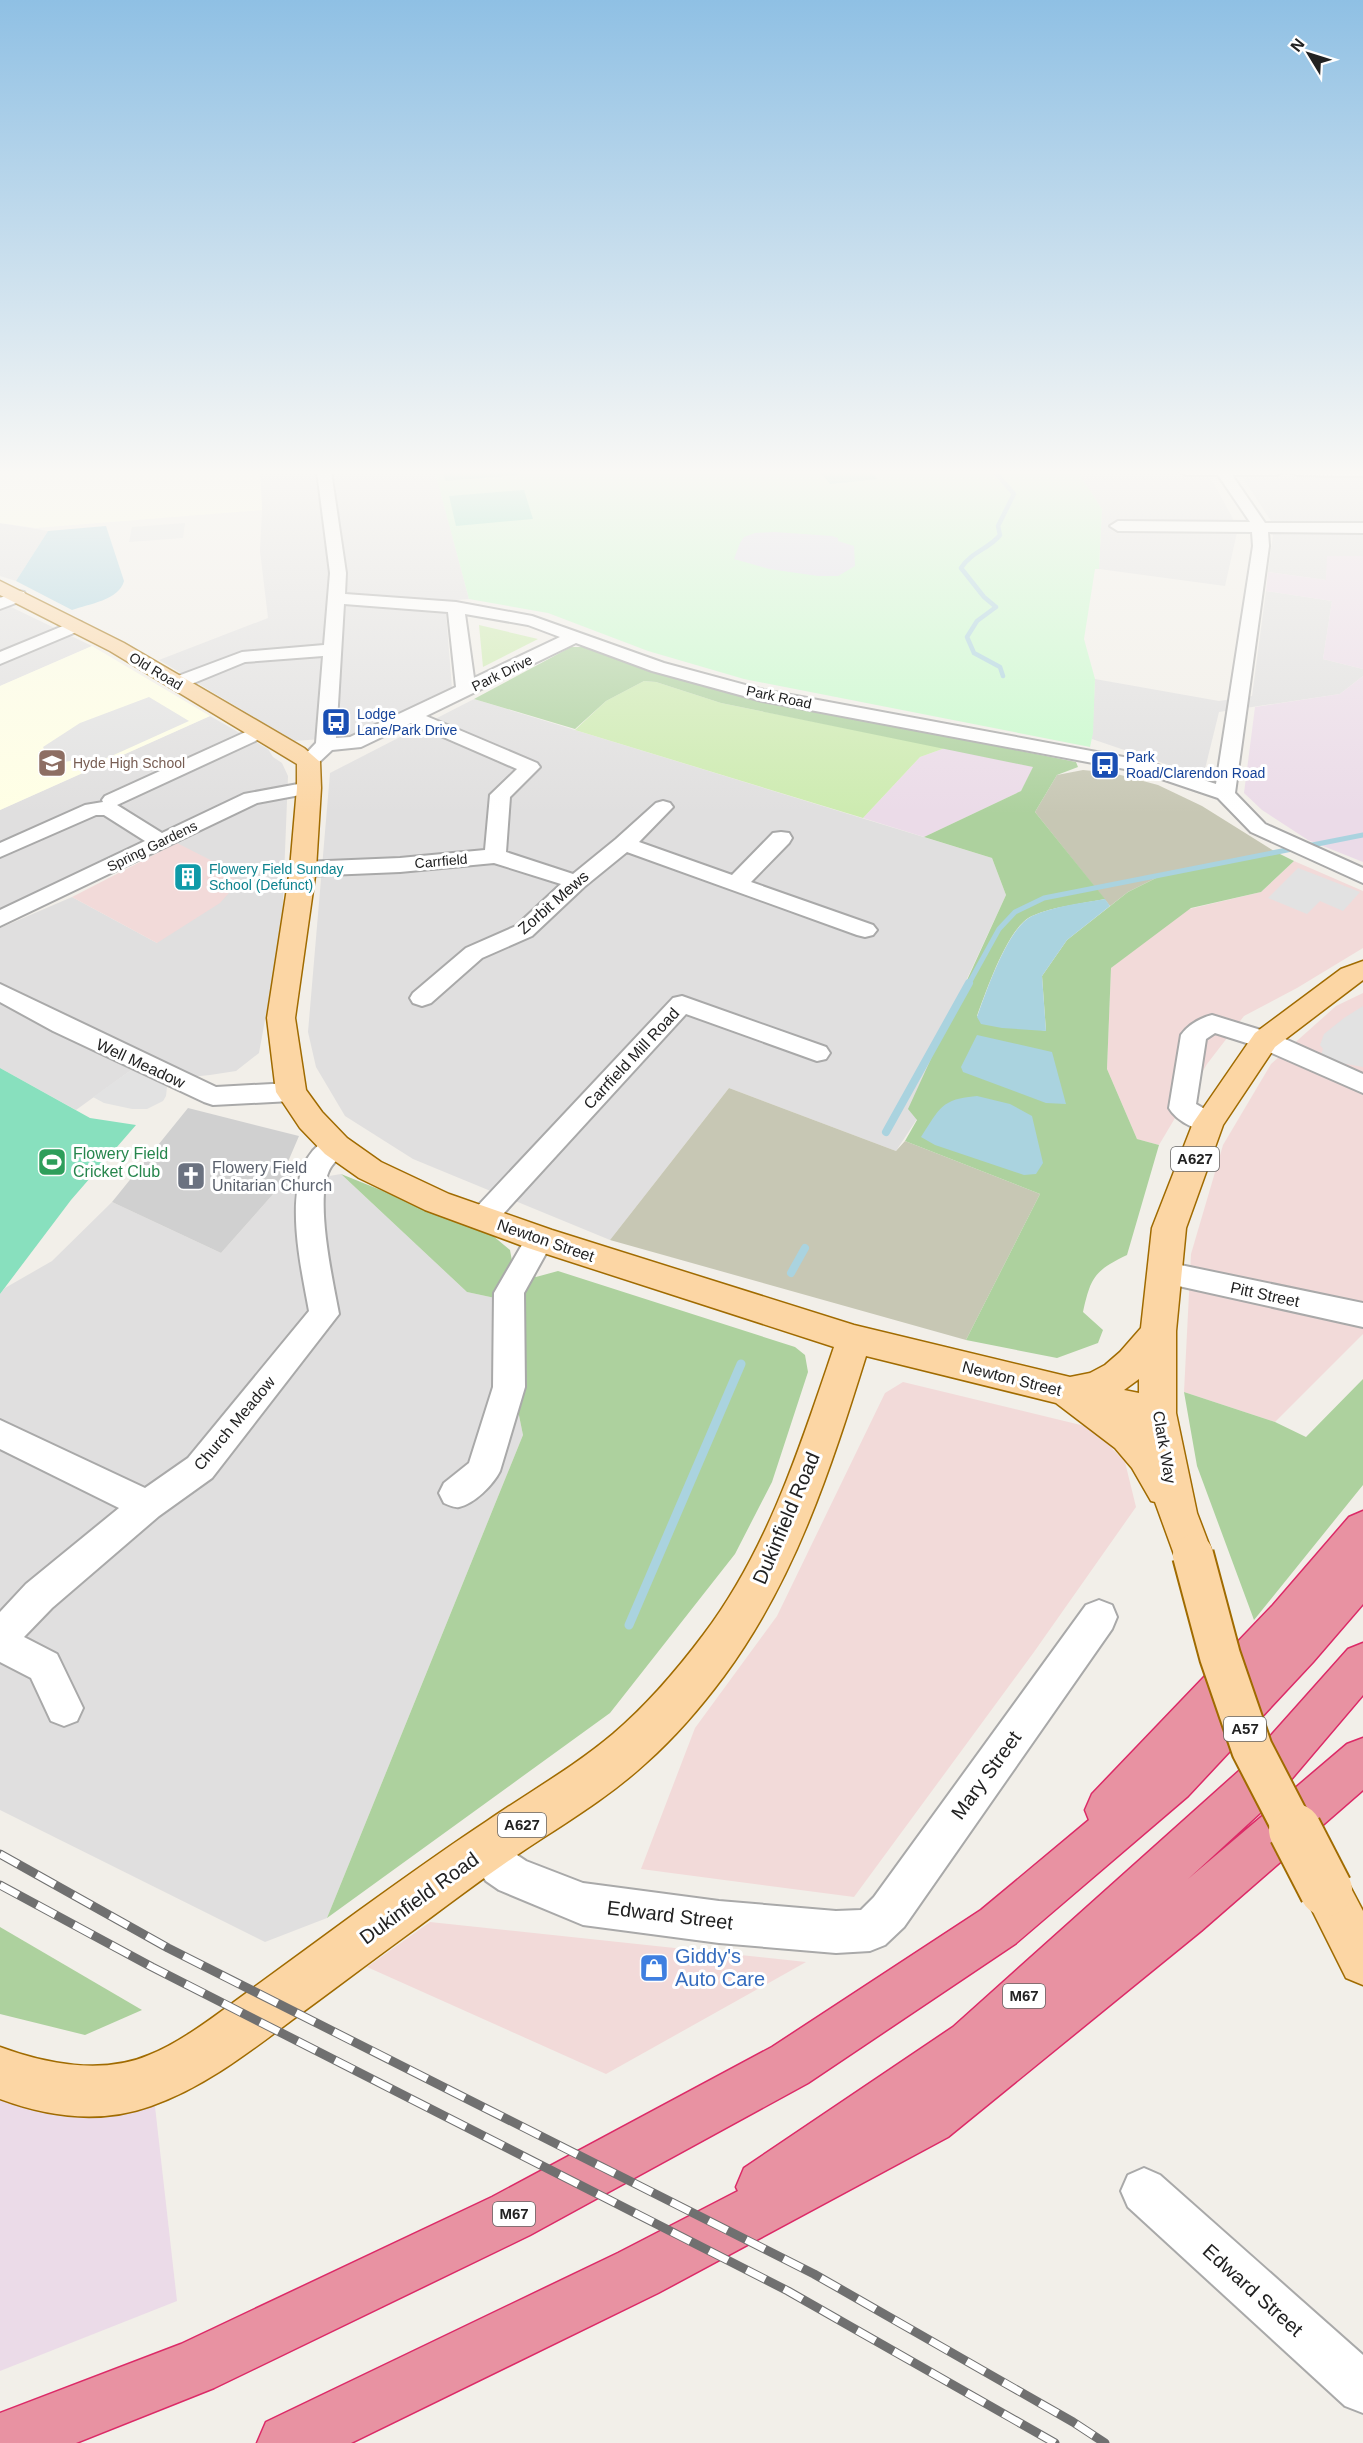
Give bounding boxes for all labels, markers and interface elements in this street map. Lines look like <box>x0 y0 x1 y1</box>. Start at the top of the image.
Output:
north arrow <box>1279 24 1339 84</box>
text: N <box>1287 35 1308 55</box>
street label: Old Road <box>127 649 185 693</box>
street label: Park Drive <box>469 651 535 695</box>
street label: Park Road <box>745 682 813 712</box>
bus stop icon: Lodge Lane/Park Drive <box>320 706 352 738</box>
place label: Lodge Lane/Park Drive <box>357 706 458 738</box>
school or university icon: Hyde High School <box>36 747 68 779</box>
bus stop icon: Park Road/Clarendon Road <box>1089 749 1121 781</box>
place label: Park Road/Clarendon Road <box>1126 749 1265 781</box>
place label: Hyde High School <box>73 755 185 771</box>
street label: Spring Gardens <box>104 817 200 875</box>
street label: Carrfield <box>414 851 468 871</box>
building icon: Flowery Field Sunday School (Defunct) <box>172 861 204 893</box>
place label: Flowery Field Sunday School (Defunct) <box>209 861 344 893</box>
street label: Zorbit Mews <box>515 867 592 937</box>
street label: Carrfield Mill Road <box>580 1004 682 1112</box>
street label: Well Meadow <box>94 1036 188 1092</box>
place label: Flowery Field Cricket Club <box>73 1145 168 1180</box>
sports icon: Flowery Field Cricket Club <box>36 1146 68 1178</box>
road number: A627 <box>1171 1147 1219 1171</box>
place label: Flowery Field Unitarian Church <box>212 1159 332 1194</box>
church icon: Flowery Field Unitarian Church <box>175 1160 207 1192</box>
street label: Newton Street <box>495 1216 597 1265</box>
street label: Pitt Street <box>1229 1279 1302 1310</box>
street label: Newton Street <box>961 1358 1064 1399</box>
street label: Church Meadow <box>190 1373 279 1473</box>
street label: Clark Way <box>1150 1410 1179 1485</box>
street label: Dukinfield Road <box>748 1449 824 1587</box>
road number: A57 <box>1224 1717 1266 1741</box>
street label: Mary Street <box>947 1726 1026 1823</box>
road number: A627 <box>498 1813 546 1837</box>
street label: Dukinfield Road <box>355 1848 483 1948</box>
street label: Edward Street <box>606 1896 735 1934</box>
place label: Giddy's Auto Care <box>675 1945 765 1990</box>
shop icon: Giddy's Auto Care <box>638 1952 670 1984</box>
road number: M67 <box>1003 1984 1045 2008</box>
road number: M67 <box>493 2202 535 2226</box>
street label: Edward Street <box>1199 2239 1308 2341</box>

